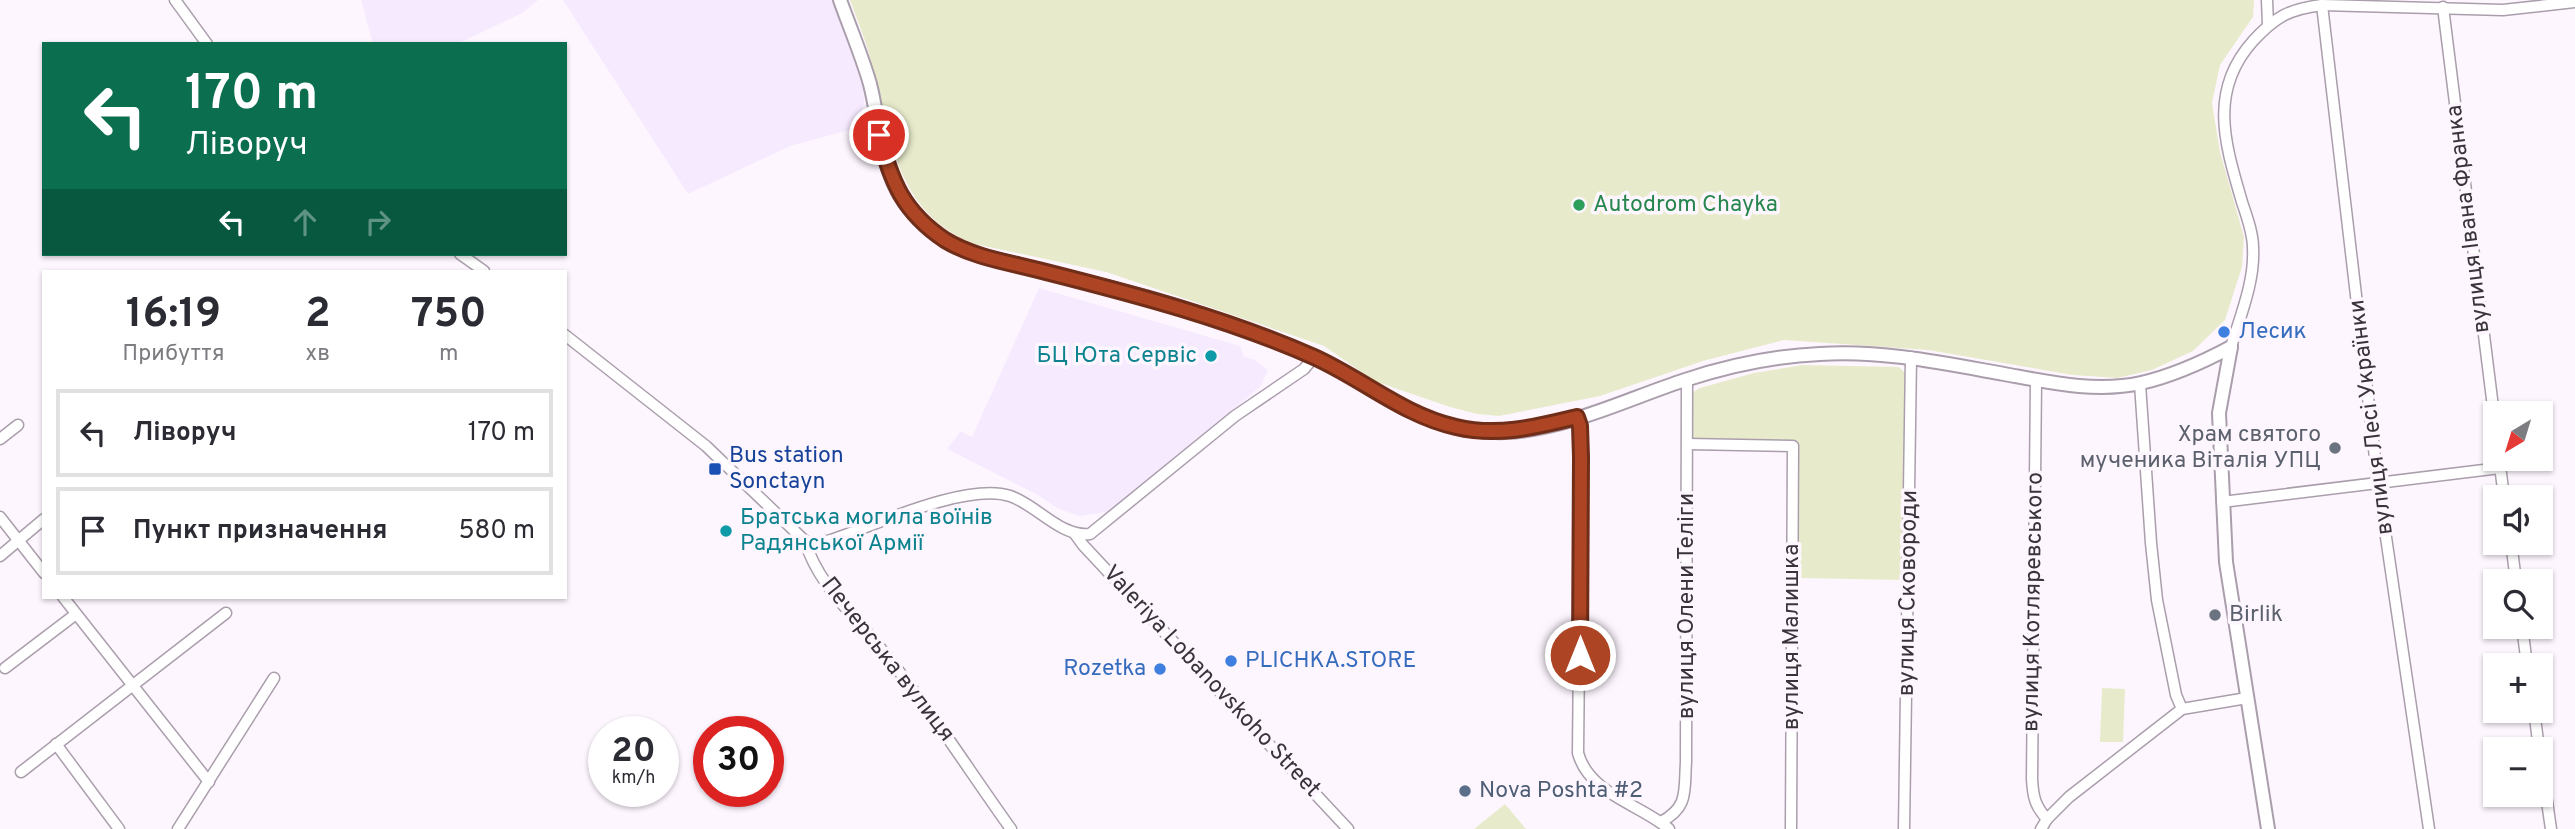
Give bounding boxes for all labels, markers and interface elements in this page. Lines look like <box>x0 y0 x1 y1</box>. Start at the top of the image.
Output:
text: 170 m <box>185 65 318 127</box>
icon: left <box>70 70 161 161</box>
street label: вулиця Івана Франка <box>2441 103 2497 335</box>
pin <box>849 105 909 165</box>
icon: arrive <box>860 116 898 154</box>
text: Ліворуч <box>185 126 308 166</box>
place label: Autodrom Chayka <box>1593 191 1778 220</box>
marker: Autodrom Chayka <box>1571 197 1587 213</box>
icon: left <box>213 203 251 241</box>
icon: ahead <box>286 203 324 241</box>
icon: right <box>359 203 397 241</box>
text: 16:19 <box>126 289 221 342</box>
text: 2 <box>305 289 331 342</box>
text: 750 <box>411 289 487 342</box>
street label: вулиця Лесі Українки <box>2343 298 2401 536</box>
place label: Лесик <box>2238 318 2307 347</box>
marker: Лесик <box>2216 324 2232 340</box>
text: Прибуття <box>122 340 225 369</box>
text: хв <box>305 340 330 369</box>
text: m <box>439 340 459 369</box>
place label: БЦ Юта Сервіс <box>1037 342 1197 371</box>
marker: БЦ Юта Сервіс <box>1203 348 1219 364</box>
north arrow <box>2483 401 2553 471</box>
map controls <box>2483 401 2553 807</box>
icon: left <box>74 414 112 452</box>
text: Ліворуч <box>133 417 236 450</box>
text: 170 m <box>468 417 535 450</box>
place label: Храм святого мученика Віталія УПЦ <box>2080 421 2321 476</box>
marker: Храм святого мученика Віталія УПЦ <box>2327 440 2343 456</box>
place label: Bus station Sonctayn <box>729 442 844 497</box>
marker: Bus station Sonctayn <box>707 461 723 477</box>
street label: вулиця Котляревського <box>2017 472 2051 732</box>
button: sound <box>2483 485 2553 555</box>
street label: вулиця Сковороди <box>1893 490 1925 696</box>
street label: вулиця Олени Теліги <box>1673 493 1702 719</box>
place label: Братська могила воїнів Радянської Армії <box>740 504 993 559</box>
icon: arrive <box>74 512 112 550</box>
text: Пункт призначення <box>133 515 387 548</box>
text: 580 m <box>458 515 535 548</box>
marker: Братська могила воїнів Радянської Армії <box>718 523 734 539</box>
street label: вулиця Малишка <box>1778 544 1807 730</box>
street label: Valeriya Lobanovskoho Street <box>1096 560 1326 804</box>
button: search <box>2483 569 2553 639</box>
street label: Печерська вулиця <box>814 572 960 748</box>
place label: Birlik <box>2229 601 2283 630</box>
marker: Birlik <box>2207 607 2223 623</box>
position arrow <box>1543 618 1617 692</box>
place label: PLICHKA.STORE <box>1245 647 1416 676</box>
marker: PLICHKA.STORE <box>1223 653 1239 669</box>
button: + <box>2483 653 2553 723</box>
place label: Rozetka <box>1063 655 1146 684</box>
marker: Rozetka <box>1152 661 1168 677</box>
speed limit sign: 30 <box>693 716 784 807</box>
text: 20 <box>611 730 656 774</box>
button: − <box>2483 737 2553 807</box>
text: km/h <box>612 767 655 790</box>
place label: Nova Poshta #2 <box>1479 777 1643 806</box>
marker: Nova Poshta #2 <box>1457 783 1473 799</box>

